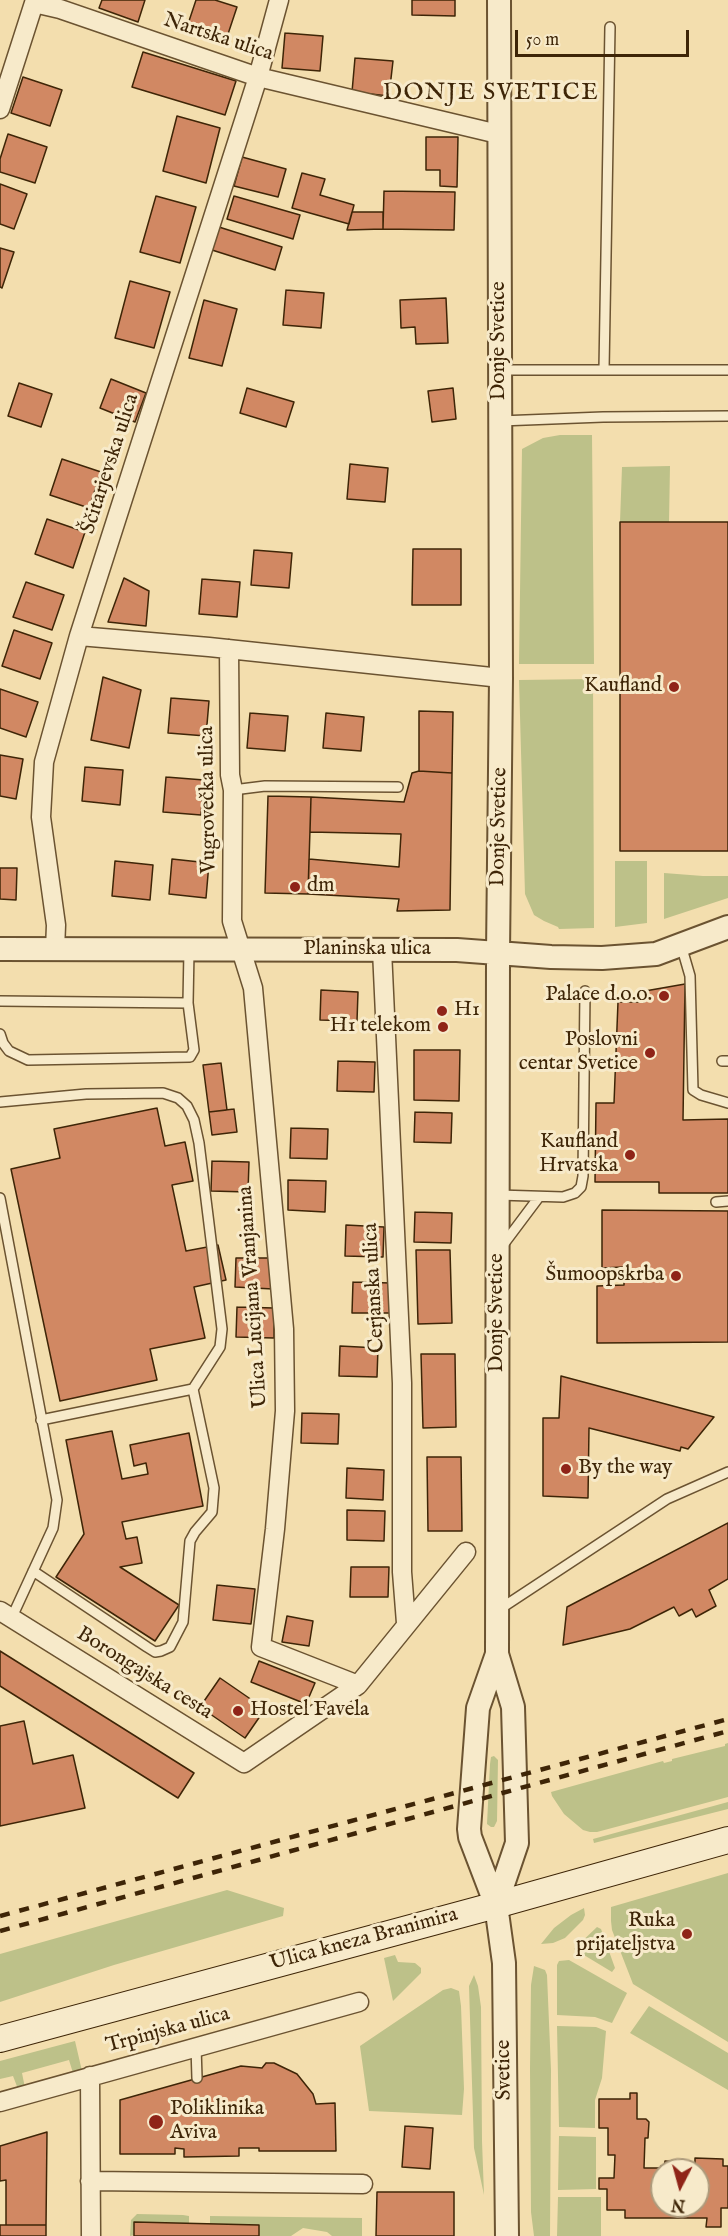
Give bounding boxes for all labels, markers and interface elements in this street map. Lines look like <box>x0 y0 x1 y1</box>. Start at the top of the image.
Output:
street label: Nartska ulica <box>160 8 276 68</box>
scale bar <box>518 18 692 56</box>
text: 50 m <box>526 29 559 52</box>
district label: DONJE SVETICE <box>383 80 599 108</box>
street label: Donje Svetice <box>487 281 513 401</box>
street label: Ščitarjevska ulica <box>76 391 146 537</box>
place label: Kaufland <box>584 674 662 700</box>
marker: Kaufland <box>667 680 681 694</box>
street label: Vugrovečka ulica <box>195 726 223 874</box>
street label: Donje Svetice <box>486 767 514 887</box>
place label: dm <box>307 874 334 900</box>
marker: dm <box>288 880 302 894</box>
street label: Planinska ulica <box>303 937 431 963</box>
place label: Palace d.o.o. <box>545 983 652 1009</box>
marker: Palace d.o.o. <box>657 989 671 1003</box>
place label: H1 <box>454 998 480 1024</box>
marker: H1 <box>435 1004 449 1018</box>
place label: H1 telekom <box>330 1014 431 1040</box>
marker: H1 telekom <box>436 1020 450 1034</box>
place label: Poslovni centar Svetice <box>519 1028 638 1078</box>
marker: Poslovni centar Svetice <box>643 1046 657 1060</box>
place label: Kaufland Hrvatska <box>539 1130 618 1180</box>
marker: Kaufland Hrvatska <box>623 1148 637 1162</box>
street label: Ulica Lucijana Vranjanina <box>234 1185 274 1409</box>
street label: Cerjanska ulica <box>359 1222 391 1354</box>
street label: Donje Svetice <box>485 1253 511 1373</box>
place label: Šumoopskrba <box>546 1263 664 1289</box>
marker: Šumoopskrba <box>669 1269 683 1283</box>
place label: By the way <box>578 1456 672 1482</box>
marker: By the way <box>559 1462 573 1476</box>
street label: Borongajska cesta <box>71 1622 217 1726</box>
place label: Hostel Favela <box>250 1698 369 1724</box>
marker: Hostel Favela <box>231 1704 245 1718</box>
street label: Ulica kneza Branimira <box>267 1903 461 1977</box>
place label: Ruka prijateljstva <box>576 1909 675 1959</box>
marker: Ruka prijateljstva <box>680 1927 694 1941</box>
street label: Trpinjska ulica <box>103 2002 233 2060</box>
street label: Svetice <box>492 2039 518 2101</box>
place label: Poliklinika Aviva <box>170 2097 264 2147</box>
marker: Poliklinika Aviva <box>147 2113 165 2131</box>
north arrow <box>650 2158 710 2218</box>
text: N <box>670 2193 686 2215</box>

